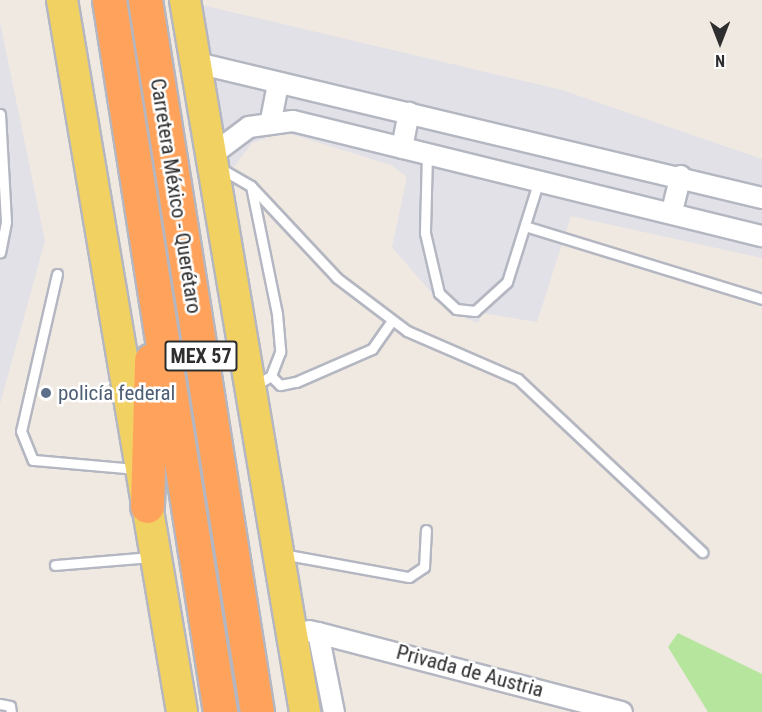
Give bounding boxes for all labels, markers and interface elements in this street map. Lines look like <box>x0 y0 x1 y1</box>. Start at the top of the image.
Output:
north arrow <box>690 12 750 72</box>
text: N <box>715 51 725 70</box>
street label: Carretera México - Querétaro <box>145 77 207 315</box>
road number: MEX 57 <box>164 339 238 373</box>
place label: policía federal <box>58 380 175 406</box>
marker: policía federal <box>39 386 53 400</box>
street label: Privada de Austria <box>394 639 546 703</box>

